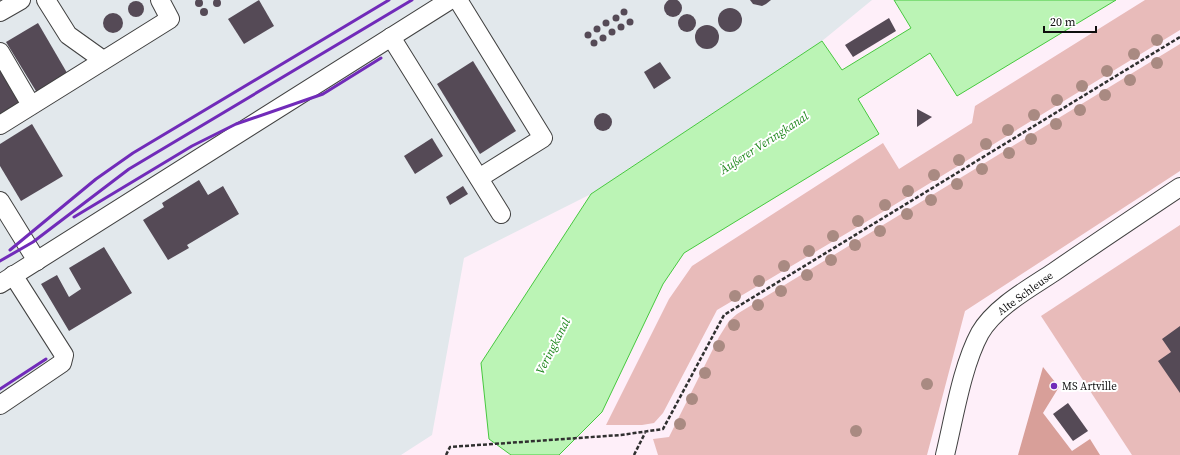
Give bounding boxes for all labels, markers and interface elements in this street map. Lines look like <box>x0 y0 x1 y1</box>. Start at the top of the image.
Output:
scale bar <box>1044 8 1096 34</box>
text: 20 m <box>1050 14 1076 30</box>
water label: Äußerer Veringkanal <box>716 108 812 178</box>
street label: Alte Schleuse <box>994 268 1057 319</box>
water label: Veringkanal <box>532 315 574 377</box>
place label: MS Artville <box>1062 379 1117 394</box>
marker: MS Artville <box>1049 381 1059 391</box>

